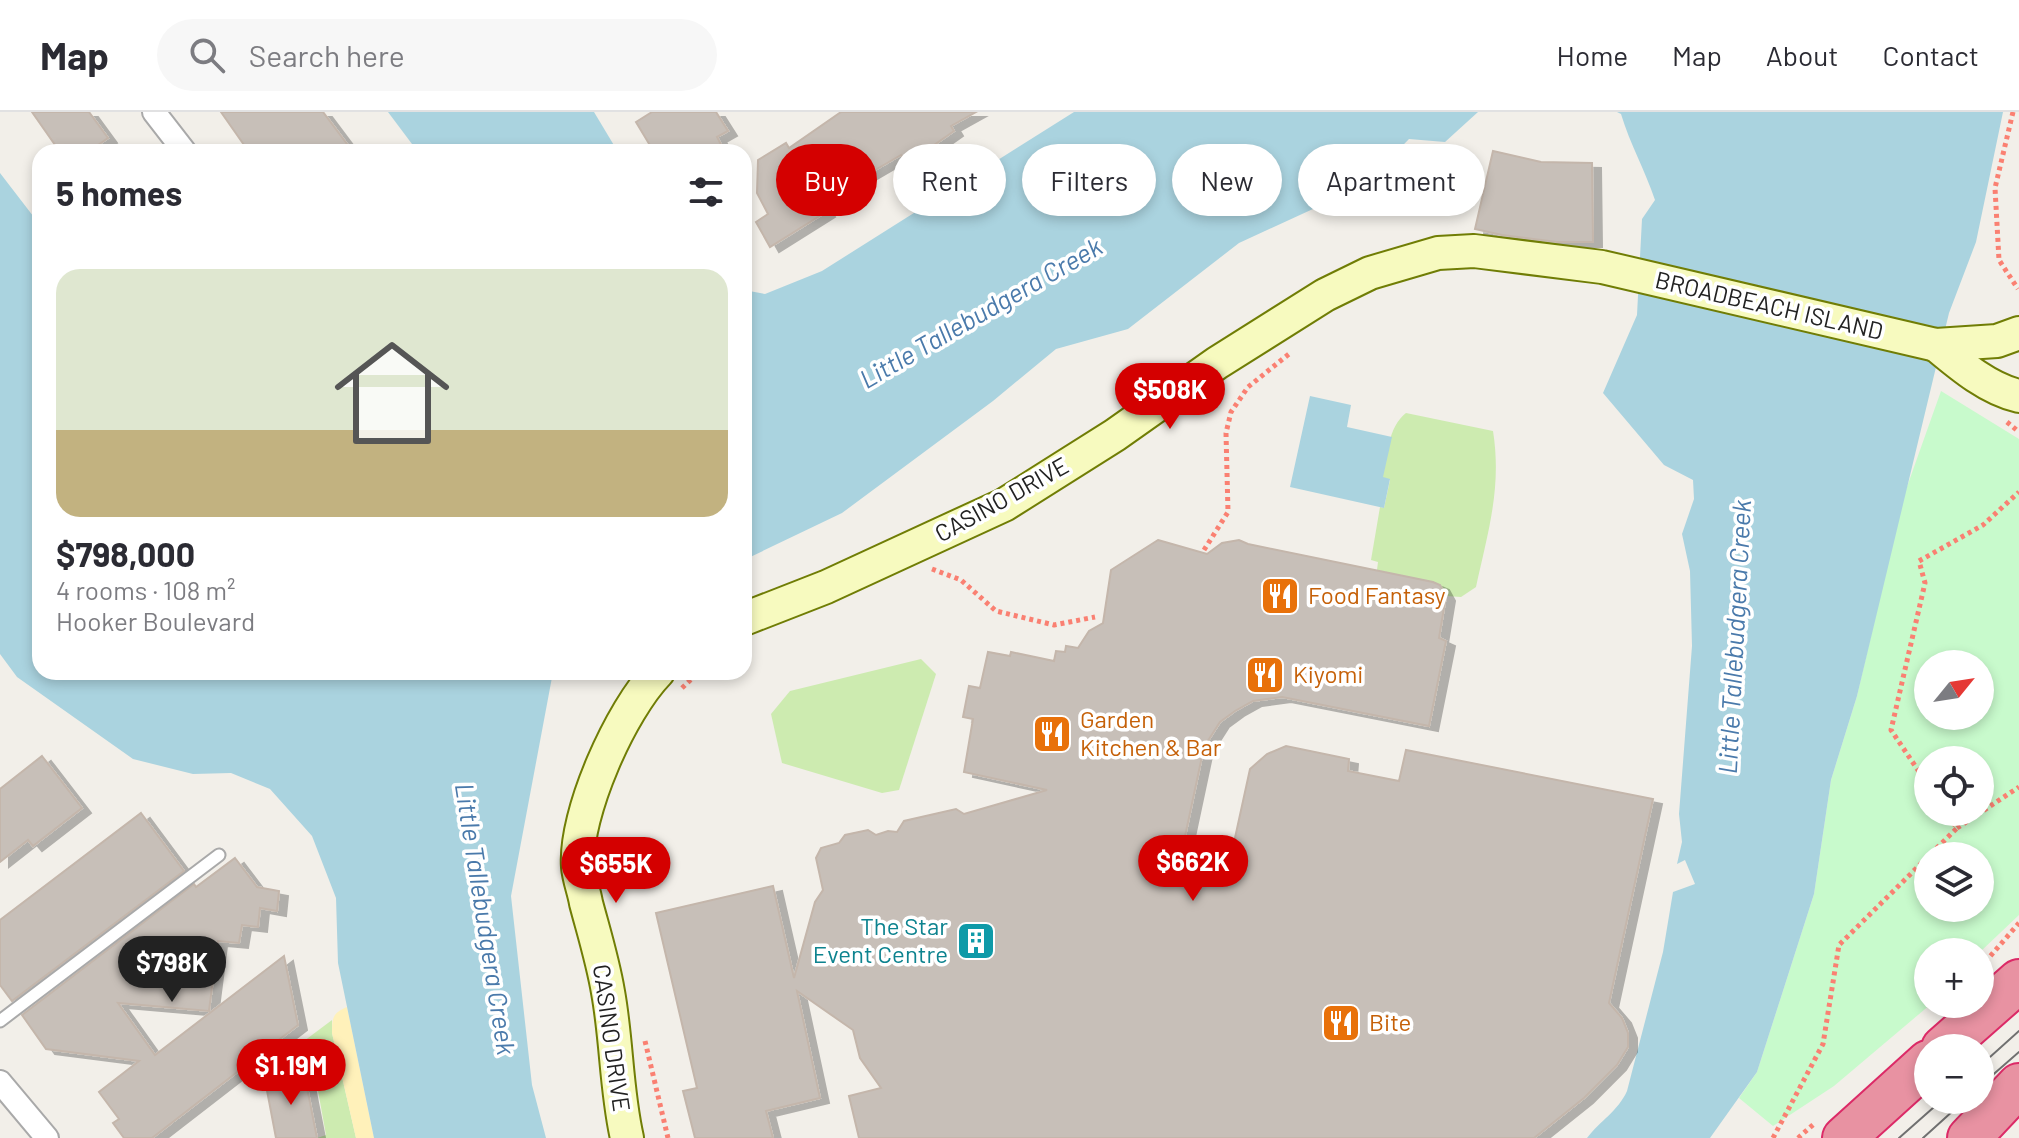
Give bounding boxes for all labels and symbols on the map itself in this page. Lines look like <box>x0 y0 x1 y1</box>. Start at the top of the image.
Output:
water label: Little Tallebudgera Creek <box>854 229 1107 394</box>
street label: BROADBEACH ISLAND <box>1653 264 1886 345</box>
pin: $508K <box>1114 363 1226 431</box>
street label: CASINO DRIVE <box>929 450 1073 547</box>
water label: Little Tallebudgera Creek <box>1711 499 1756 775</box>
restaurant icon: Food Fantasy <box>1259 575 1301 617</box>
place label: Food Fantasy <box>1308 580 1446 609</box>
north arrow <box>1914 650 1994 730</box>
restaurant icon: Kiyomi <box>1244 654 1286 696</box>
place label: Kiyomi <box>1293 659 1364 688</box>
place label: Garden Kitchen & Bar <box>1080 704 1222 761</box>
restaurant icon: Garden Kitchen & Bar <box>1031 713 1073 755</box>
water label: Little Tallebudgera Creek <box>450 781 523 1057</box>
pin: $662K <box>1137 835 1249 903</box>
pin: $655K <box>560 837 672 905</box>
place label: The Star Event Centre <box>813 911 948 968</box>
building icon: The Star Event Centre <box>955 920 997 962</box>
pin: $798K <box>116 936 228 1004</box>
street label: CASINO DRIVE <box>588 962 637 1113</box>
restaurant icon: Bite <box>1320 1002 1362 1044</box>
place label: Bite <box>1369 1007 1411 1036</box>
pin: $1.19M <box>226 1039 356 1107</box>

